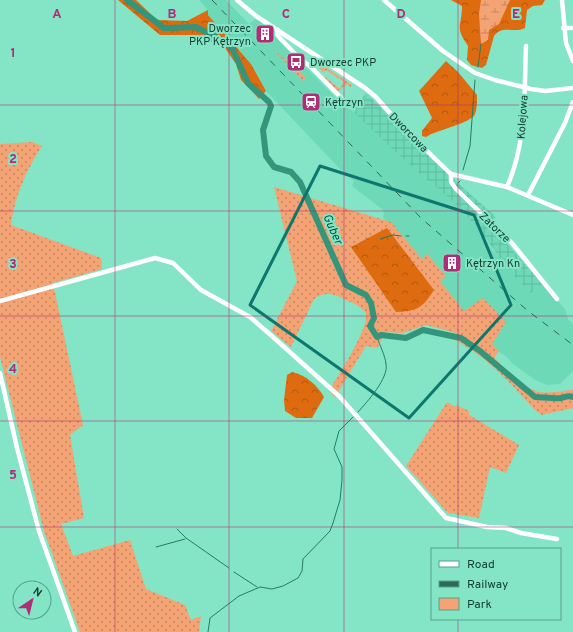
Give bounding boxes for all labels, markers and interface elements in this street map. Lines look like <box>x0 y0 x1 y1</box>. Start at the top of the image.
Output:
text: A <box>52 7 62 23</box>
text: B <box>168 7 177 23</box>
text: C <box>282 7 290 23</box>
text: D <box>396 7 406 23</box>
text: E <box>512 7 520 23</box>
place label: Dworzec PKP Kętrzyn <box>189 22 251 49</box>
building icon: Dworzec PKP Kętrzyn <box>254 23 276 45</box>
text: 1 <box>10 46 16 62</box>
bus stop icon: Dworzec PKP <box>285 51 307 73</box>
place label: Dworzec PKP <box>310 56 376 70</box>
station icon: Kętrzyn <box>300 91 322 113</box>
street label: Kolejowa <box>514 94 532 140</box>
place label: Kętrzyn <box>325 96 363 110</box>
street label: Dworcowa <box>386 110 431 156</box>
text: 2 <box>9 152 17 168</box>
street label: Zatorze <box>476 209 513 246</box>
water label: Guber <box>318 212 346 248</box>
building icon: Kętrzyn Kn <box>441 252 463 274</box>
text: 3 <box>9 257 17 273</box>
place label: Kętrzyn Kn <box>466 257 520 271</box>
text: 4 <box>9 362 17 378</box>
text: 5 <box>9 468 17 484</box>
legend <box>431 548 561 620</box>
text: Road <box>467 557 495 573</box>
text: Railway <box>467 577 508 593</box>
north arrow <box>12 580 52 620</box>
text: N <box>30 585 44 601</box>
text: Park <box>467 597 492 613</box>

